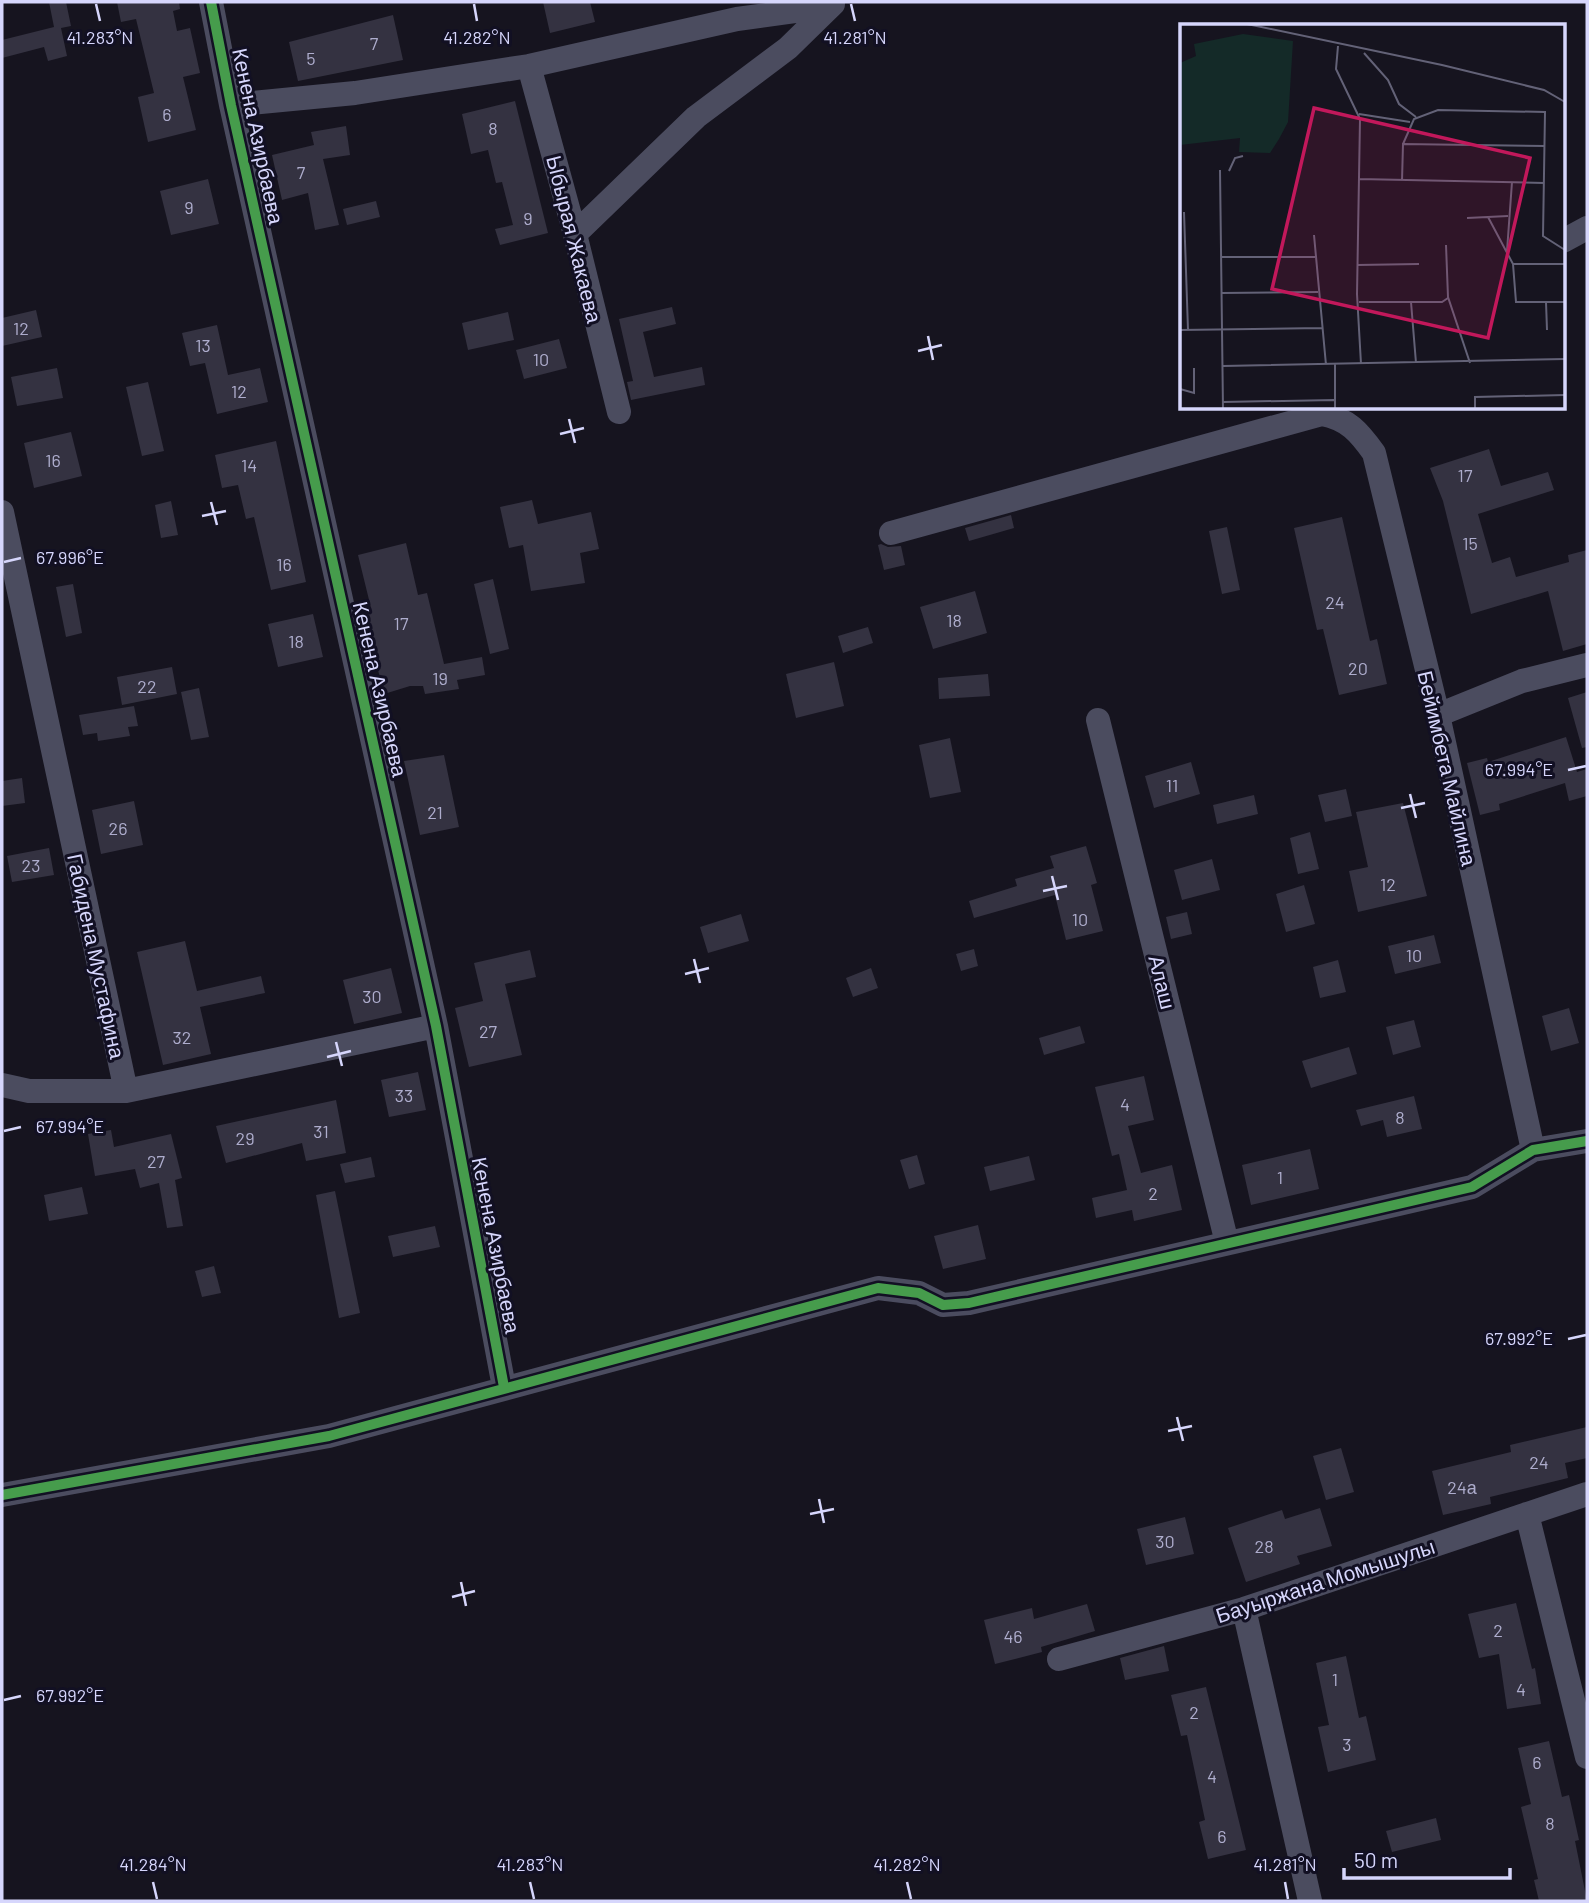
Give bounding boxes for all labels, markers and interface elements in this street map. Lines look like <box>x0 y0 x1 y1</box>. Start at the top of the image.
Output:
inset map <box>1180 24 1564 410</box>
text: 41.283°N <box>67 26 133 48</box>
text: 41.282°N <box>443 26 511 48</box>
text: 41.281°N <box>823 26 887 48</box>
house number: 7 <box>370 32 379 54</box>
street label: Кенена Азирбаева <box>228 46 290 227</box>
house number: 5 <box>306 47 316 69</box>
house number: 6 <box>162 103 172 125</box>
house number: 8 <box>488 117 498 139</box>
street label: Ыбырая Жакаева <box>542 153 608 326</box>
house number: 7 <box>297 161 306 183</box>
house number: 9 <box>184 196 194 218</box>
house number: 9 <box>523 207 533 229</box>
house number: 12 <box>13 317 29 339</box>
house number: 13 <box>195 334 211 356</box>
house number: 10 <box>533 348 549 370</box>
house number: 12 <box>231 380 247 402</box>
house number: 16 <box>45 449 61 471</box>
house number: 14 <box>241 454 257 476</box>
house number: 17 <box>1458 464 1473 486</box>
house number: 15 <box>1462 532 1478 554</box>
text: 67.996°E <box>36 546 104 568</box>
house number: 16 <box>276 553 292 575</box>
house number: 24 <box>1325 591 1345 613</box>
street label: Кенена Азирбаева <box>349 599 413 779</box>
house number: 18 <box>946 609 962 631</box>
house number: 17 <box>394 612 409 634</box>
house number: 18 <box>288 630 304 652</box>
house number: 20 <box>1348 657 1368 679</box>
house number: 19 <box>432 667 448 689</box>
street label: Бейимбета Майлина <box>1413 668 1483 868</box>
house number: 22 <box>137 675 157 697</box>
text: 67.994°E <box>1485 758 1553 780</box>
house number: 11 <box>1166 774 1178 796</box>
house number: 21 <box>427 801 443 823</box>
house number: 26 <box>109 817 127 839</box>
street label: Габидена Мустафина <box>63 851 131 1061</box>
house number: 23 <box>22 854 40 876</box>
house number: 12 <box>1380 873 1396 895</box>
house number: 10 <box>1072 908 1088 930</box>
house number: 10 <box>1406 944 1422 966</box>
street label: Алаш <box>1144 952 1182 1012</box>
house number: 30 <box>362 985 382 1007</box>
house number: 27 <box>479 1020 498 1042</box>
house number: 32 <box>173 1026 191 1048</box>
house number: 33 <box>395 1084 413 1106</box>
house number: 4 <box>1120 1093 1130 1115</box>
house number: 8 <box>1395 1106 1405 1128</box>
text: 67.994°E <box>36 1115 104 1137</box>
house number: 31 <box>313 1120 329 1142</box>
house number: 29 <box>235 1127 255 1149</box>
house number: 27 <box>147 1150 166 1172</box>
street label: Кенена Азирбаева <box>468 1155 526 1336</box>
house number: 1 <box>1277 1166 1283 1188</box>
house number: 2 <box>1148 1182 1158 1204</box>
text: 67.992°E <box>1485 1327 1553 1349</box>
house number: 24 <box>1529 1451 1549 1473</box>
house number: 24а <box>1447 1476 1478 1498</box>
house number: 30 <box>1155 1530 1175 1552</box>
street label: Бауыржана Момышулы <box>1212 1533 1438 1627</box>
house number: 28 <box>1254 1535 1274 1557</box>
house number: 2 <box>1493 1619 1503 1641</box>
house number: 46 <box>1003 1625 1023 1647</box>
house number: 1 <box>1332 1668 1338 1690</box>
house number: 4 <box>1516 1678 1526 1700</box>
text: 67.992°E <box>36 1684 104 1706</box>
house number: 2 <box>1189 1701 1199 1723</box>
house number: 3 <box>1342 1733 1352 1755</box>
house number: 6 <box>1532 1751 1542 1773</box>
house number: 4 <box>1207 1765 1217 1787</box>
house number: 8 <box>1545 1812 1555 1834</box>
house number: 6 <box>1217 1825 1227 1847</box>
scale bar <box>1344 1836 1510 1880</box>
text: 50 m <box>1354 1847 1398 1872</box>
text: 41.284°N <box>119 1853 187 1875</box>
text: 41.283°N <box>497 1853 563 1875</box>
text: 41.282°N <box>873 1853 941 1875</box>
text: 41.281°N <box>1253 1853 1317 1875</box>

